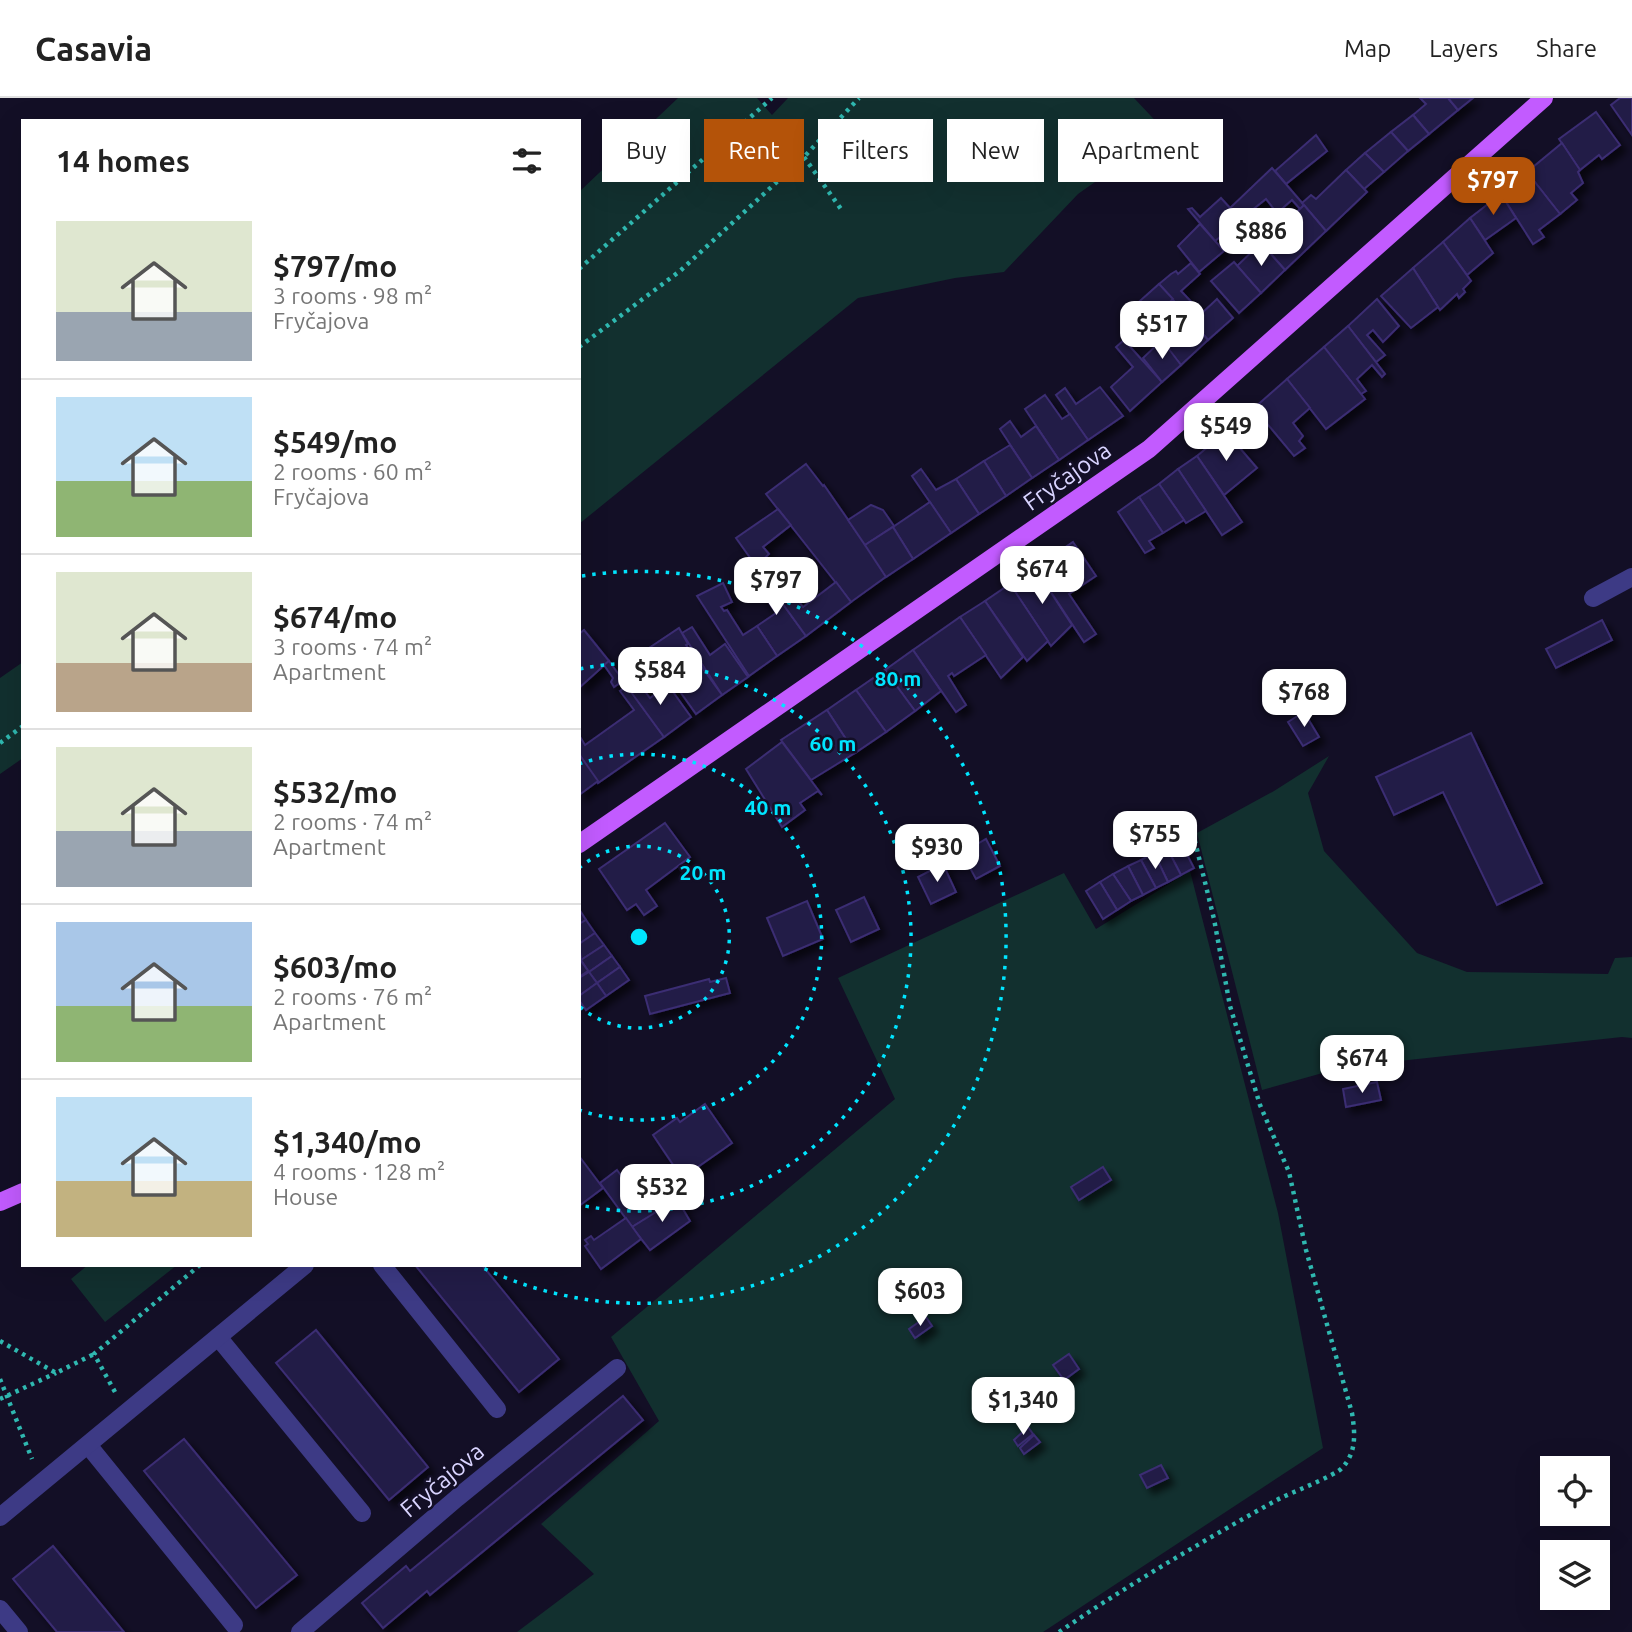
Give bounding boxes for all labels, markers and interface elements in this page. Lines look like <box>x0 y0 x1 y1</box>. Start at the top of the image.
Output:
text: Casavia <box>35 30 152 67</box>
text: Map <box>1344 35 1391 62</box>
text: Layers <box>1429 35 1498 62</box>
text: Share <box>1536 35 1597 62</box>
chip: Buy <box>602 119 690 182</box>
chip: Rent <box>704 119 804 182</box>
chip: Filters <box>818 119 933 182</box>
chip: New <box>947 119 1044 182</box>
chip: Apartment <box>1058 119 1223 182</box>
icon: filters <box>508 142 546 180</box>
text: 14 homes <box>56 144 190 178</box>
pin: $797 <box>1452 158 1534 217</box>
text: $797 <box>1467 167 1519 192</box>
pin: $886 <box>1220 208 1302 268</box>
text: $886 <box>1235 218 1287 243</box>
icon: home <box>112 249 196 333</box>
text: $797/mo <box>273 249 397 283</box>
text: 3 rooms · 98 m² <box>273 283 432 308</box>
pin: $517 <box>1121 302 1203 361</box>
text: Fryčajova <box>273 308 369 333</box>
text: $517 <box>1136 311 1188 336</box>
pin: $549 <box>1185 404 1267 463</box>
text: $549 <box>1200 413 1252 438</box>
icon: home <box>112 425 196 509</box>
text: $549/mo <box>273 425 397 459</box>
street label: Fryčajova <box>1018 436 1116 516</box>
text: 2 rooms · 60 m² <box>273 459 432 484</box>
text: Fryčajova <box>273 484 369 509</box>
pin: $674 <box>1001 546 1083 606</box>
text: $674 <box>1016 556 1068 581</box>
pin: $797 <box>735 558 817 617</box>
text: $797 <box>750 567 802 592</box>
icon: home <box>112 600 196 684</box>
text: $674/mo <box>273 600 397 634</box>
text: 3 rooms · 74 m² <box>273 634 432 659</box>
pin: $584 <box>619 648 701 707</box>
text: $584 <box>634 657 686 682</box>
text: Apartment <box>273 659 386 684</box>
text: 80 m <box>875 666 921 690</box>
pin: $768 <box>1263 670 1345 729</box>
text: $768 <box>1278 679 1330 704</box>
text: 60 m <box>810 731 856 755</box>
icon: home <box>112 775 196 859</box>
text: $532/mo <box>273 775 397 809</box>
text: 40 m <box>745 795 791 819</box>
text: 2 rooms · 74 m² <box>273 809 432 834</box>
pin: $755 <box>1114 812 1196 871</box>
text: $755 <box>1129 821 1181 846</box>
pin: $930 <box>896 824 978 884</box>
text: Apartment <box>273 834 386 859</box>
text: $930 <box>911 834 963 859</box>
text: 20 m <box>680 860 726 884</box>
centre of rings <box>627 925 651 949</box>
icon: home <box>112 950 196 1034</box>
text: $603/mo <box>273 950 397 984</box>
text: 2 rooms · 76 m² <box>273 984 432 1009</box>
text: Apartment <box>273 1009 386 1034</box>
pin: $674 <box>1321 1035 1403 1095</box>
text: $674 <box>1336 1045 1388 1070</box>
icon: home <box>112 1125 196 1209</box>
text: $1,340/mo <box>273 1125 422 1159</box>
text: 4 rooms · 128 m² <box>273 1159 445 1184</box>
pin: $532 <box>621 1164 703 1224</box>
text: $532 <box>636 1174 688 1199</box>
text: House <box>273 1184 338 1209</box>
pin: $603 <box>879 1268 961 1328</box>
text: $603 <box>894 1278 946 1303</box>
pin: $1,340 <box>966 1378 1080 1437</box>
text: $1,340 <box>988 1387 1058 1412</box>
street label: Fryčajova <box>395 1437 489 1523</box>
map controls <box>1540 1456 1610 1610</box>
button: locate <box>1540 1456 1610 1526</box>
button: layers <box>1540 1540 1610 1610</box>

